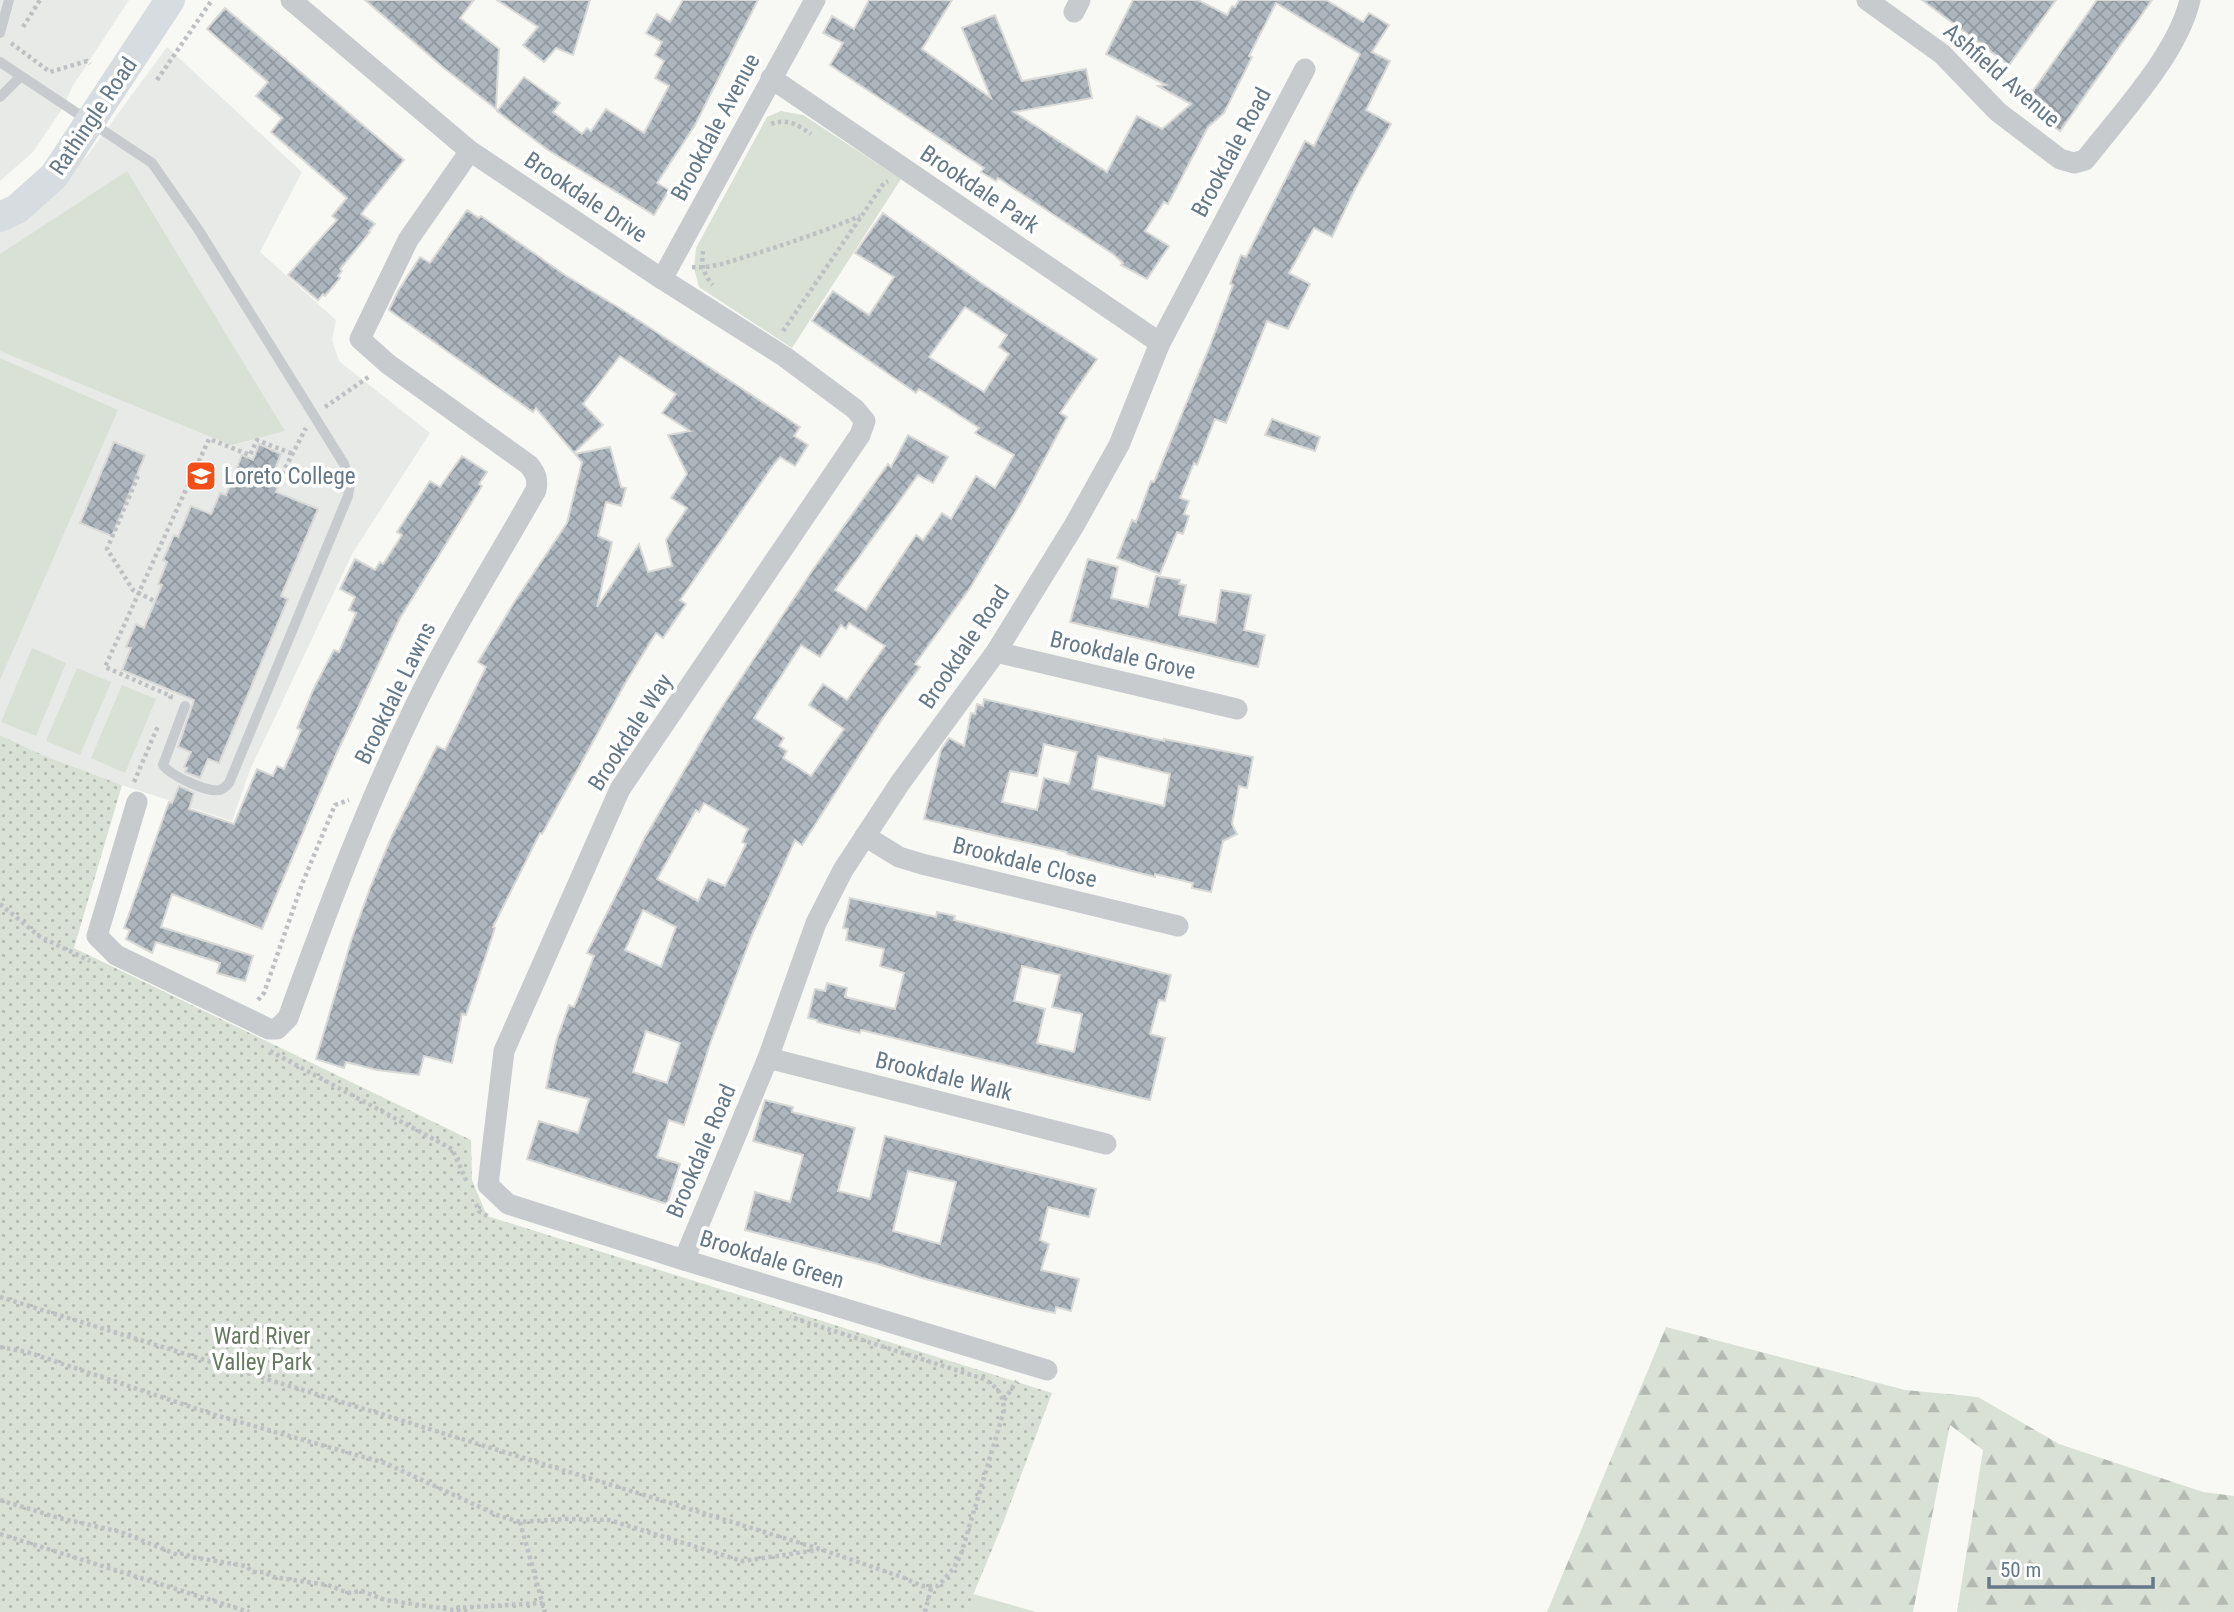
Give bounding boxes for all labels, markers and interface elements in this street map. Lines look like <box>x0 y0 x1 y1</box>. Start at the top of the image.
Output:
street label: Ashfield Avenue <box>1938 18 2065 133</box>
street label: Brookdale Avenue <box>665 49 766 205</box>
street label: Rathingle Road <box>44 52 143 180</box>
street label: Brookdale Road <box>1186 83 1277 221</box>
street label: Brookdale Park <box>915 140 1045 239</box>
street label: Brookdale Drive <box>519 146 652 248</box>
school or university icon: Loreto College <box>184 459 218 493</box>
place label: Loreto College <box>224 463 356 490</box>
street label: Brookdale Road <box>913 581 1015 714</box>
street label: Brookdale Lawns <box>349 618 442 769</box>
street label: Brookdale Grove <box>1047 626 1198 685</box>
street label: Brookdale Way <box>583 668 678 796</box>
street label: Brookdale Close <box>950 832 1100 893</box>
street label: Brookdale Walk <box>873 1046 1016 1107</box>
street label: Brookdale Road <box>661 1080 742 1222</box>
street label: Brookdale Green <box>696 1225 847 1294</box>
park label: Ward River Valley Park <box>212 1323 313 1376</box>
scale bar <box>1989 1546 2154 1590</box>
text: 50 m <box>2000 1558 2041 1582</box>

